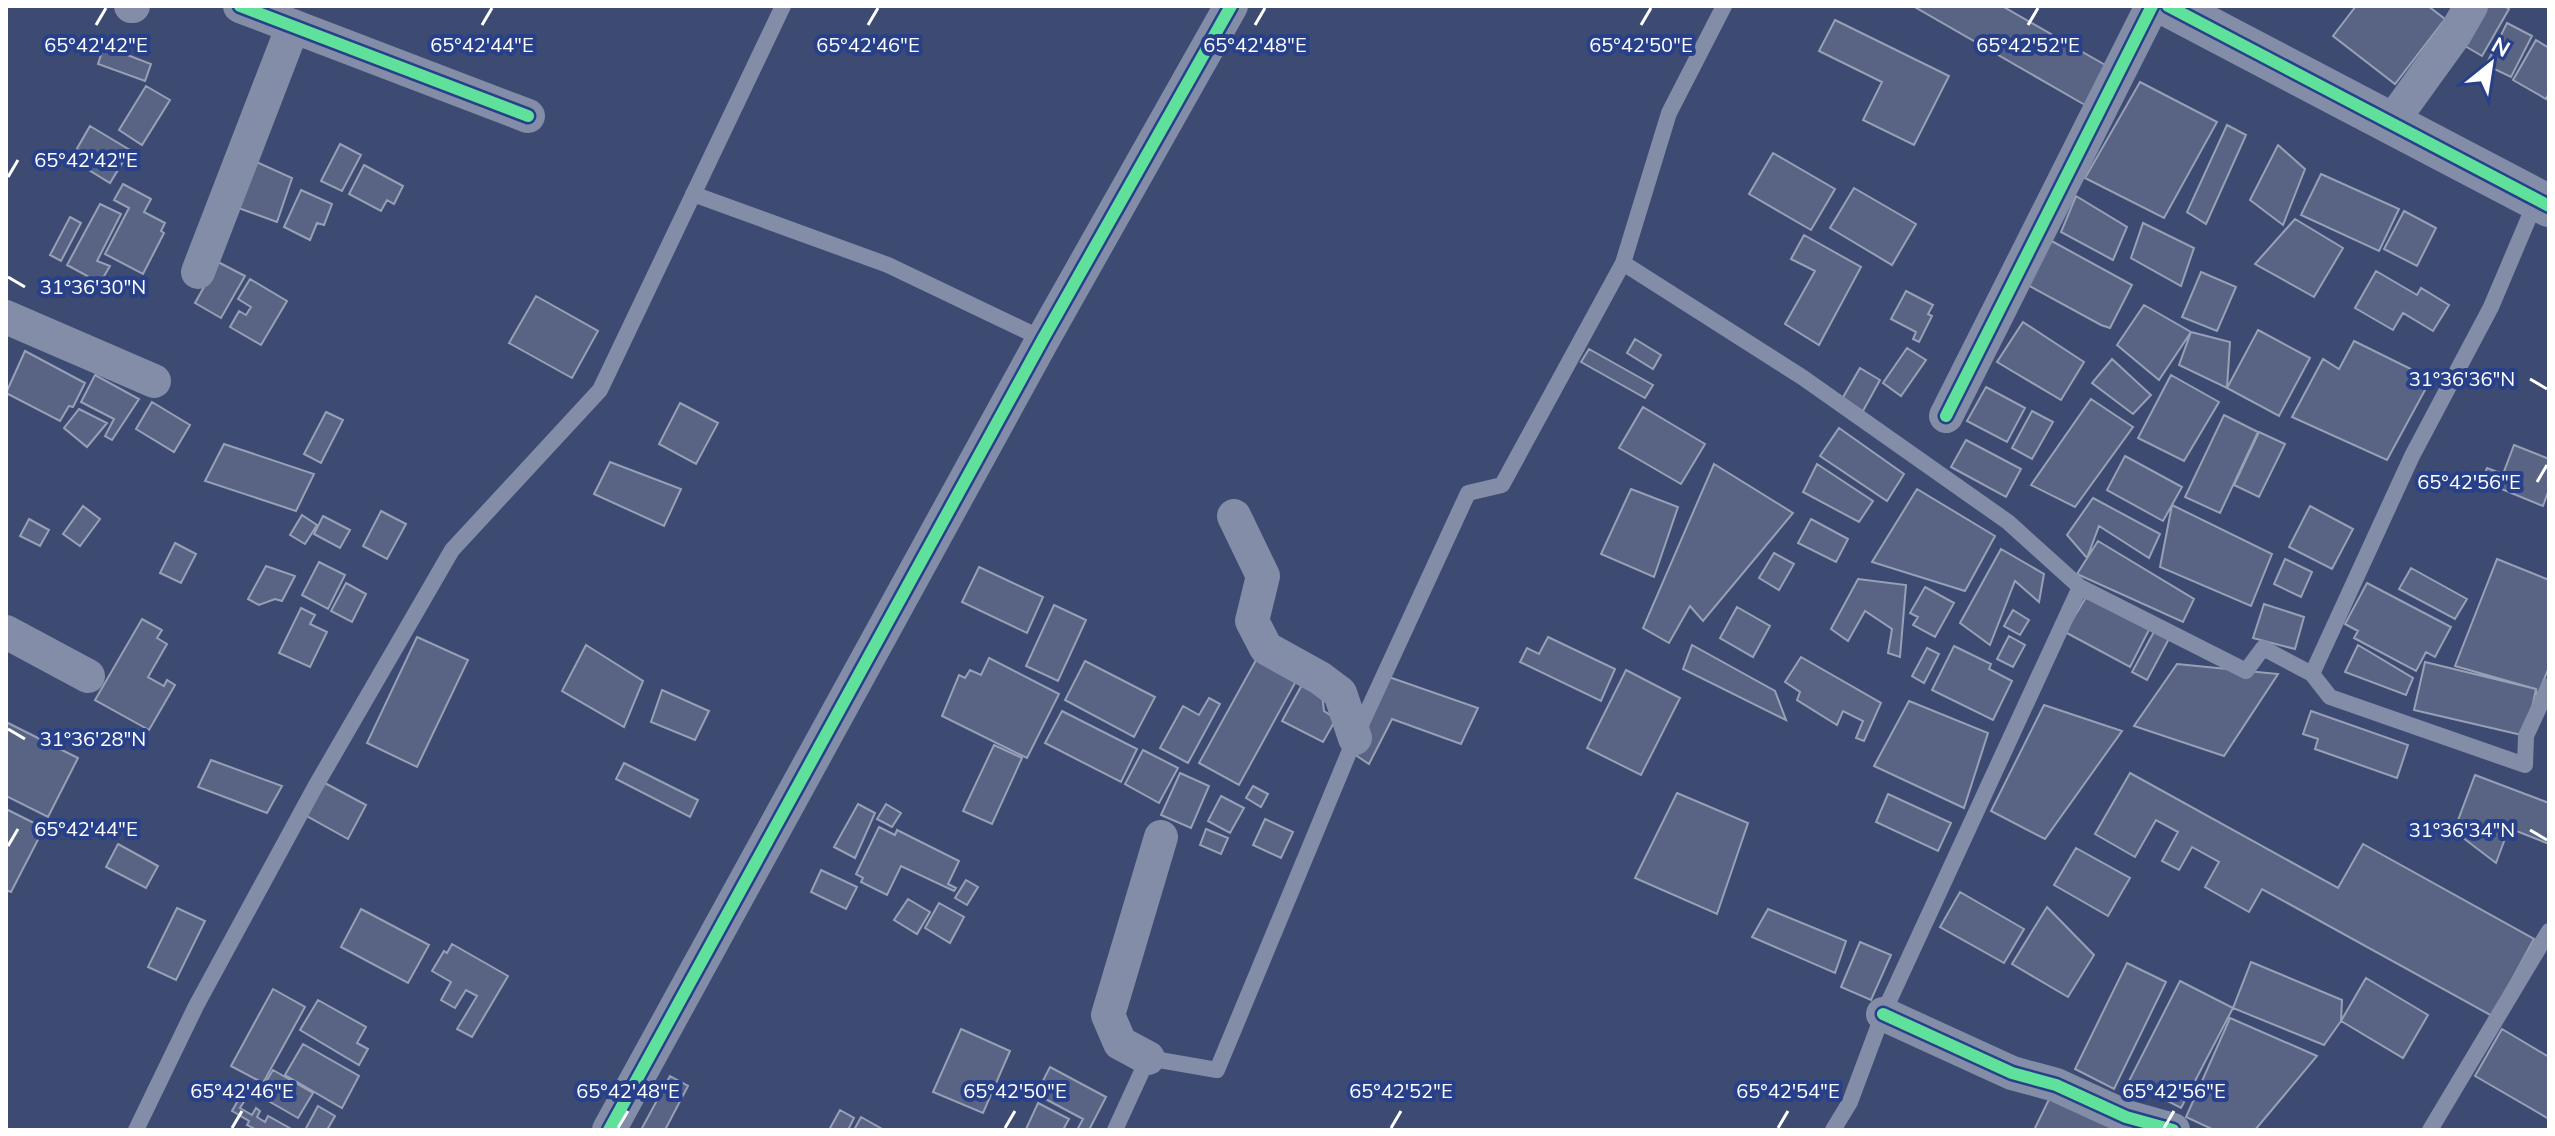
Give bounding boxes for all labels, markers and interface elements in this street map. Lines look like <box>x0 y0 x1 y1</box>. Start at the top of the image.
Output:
north arrow <box>2451 24 2531 104</box>
text: N <box>2487 30 2515 63</box>
text: 65°42'42"E <box>44 32 148 57</box>
text: 65°42'44"E <box>430 32 534 57</box>
text: 65°42'46"E <box>816 32 920 57</box>
text: 65°42'48"E <box>1203 32 1307 57</box>
text: 65°42'50"E <box>1589 32 1693 57</box>
text: 65°42'52"E <box>1976 32 2080 57</box>
text: 65°42'42"E <box>34 147 138 172</box>
text: 31°36'30"N <box>40 274 146 299</box>
text: 31°36'36"N <box>2409 366 2515 391</box>
text: 65°42'56"E <box>2417 469 2521 494</box>
text: 31°36'28"N <box>40 726 146 751</box>
text: 65°42'44"E <box>34 816 138 841</box>
text: 31°36'34"N <box>2409 817 2515 842</box>
text: 65°42'46"E <box>190 1078 294 1103</box>
text: 65°42'48"E <box>576 1078 680 1103</box>
text: 65°42'50"E <box>963 1078 1067 1103</box>
text: 65°42'52"E <box>1349 1078 1453 1103</box>
text: 65°42'54"E <box>1736 1078 1840 1103</box>
text: 65°42'56"E <box>2122 1078 2226 1103</box>

